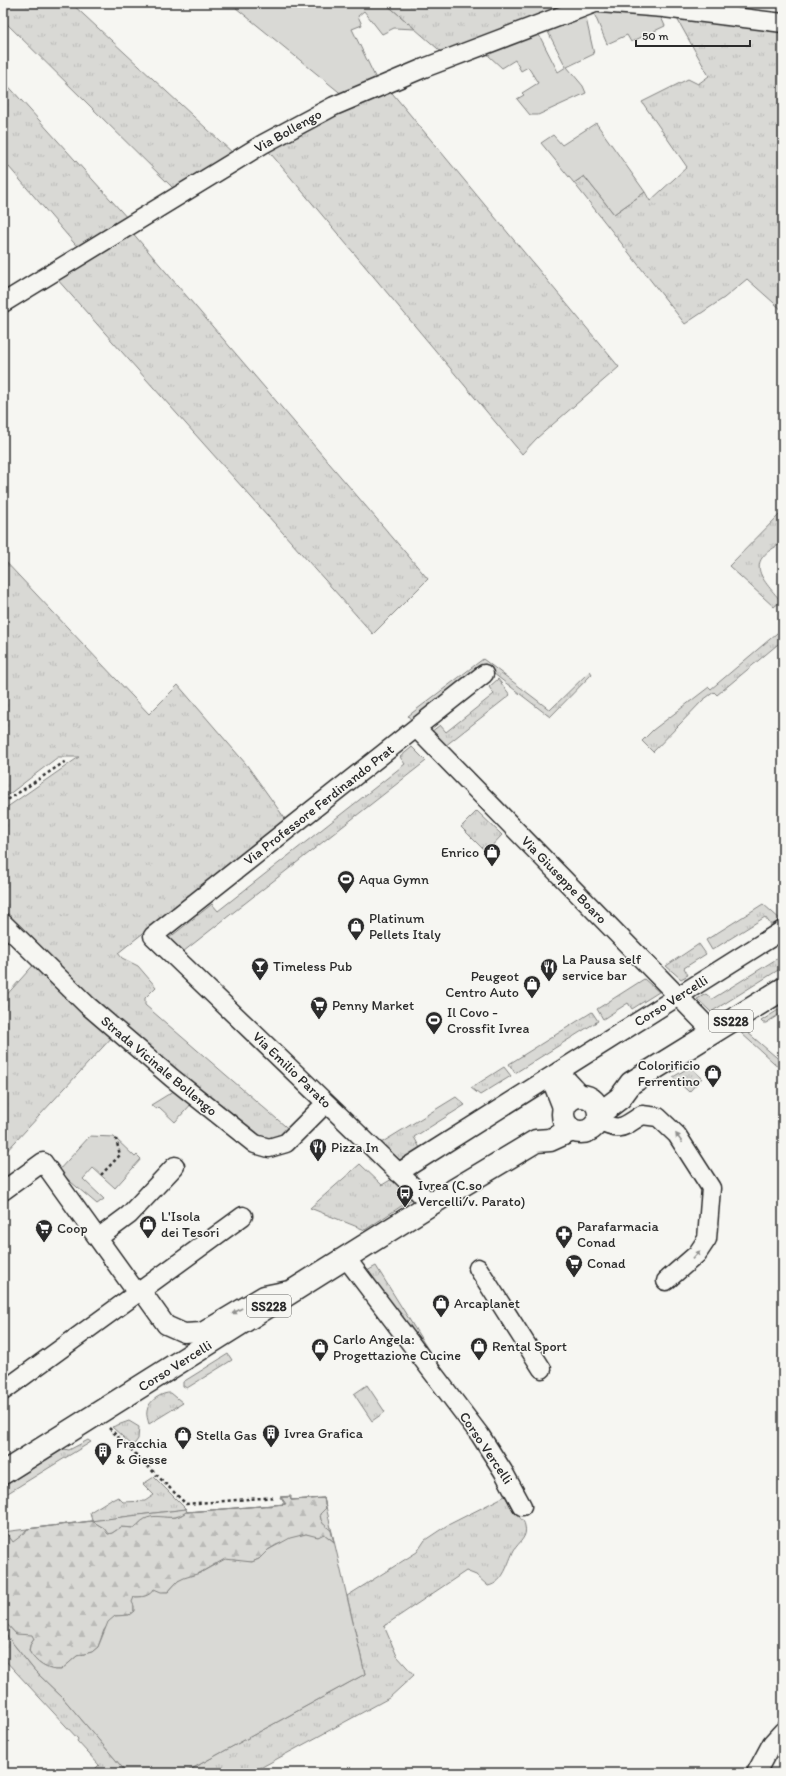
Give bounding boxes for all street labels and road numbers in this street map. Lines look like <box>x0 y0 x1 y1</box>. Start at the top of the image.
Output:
street label: Via Bollengo <box>251 105 325 157</box>
street label: Via Professore Ferdinando Prat <box>241 741 397 869</box>
street label: Via Giuseppe Boaro <box>518 832 610 928</box>
street label: Corso Vercelli <box>631 972 711 1030</box>
road number: SS228 <box>709 1010 753 1032</box>
street label: Strada Vicinale Bollengo <box>97 1012 221 1120</box>
street label: Via Emilio Parato <box>249 1028 335 1112</box>
road number: SS228 <box>247 1295 291 1317</box>
street label: Corso Vercelli <box>135 1337 215 1395</box>
street label: Corso Vercelli <box>456 1409 516 1487</box>

